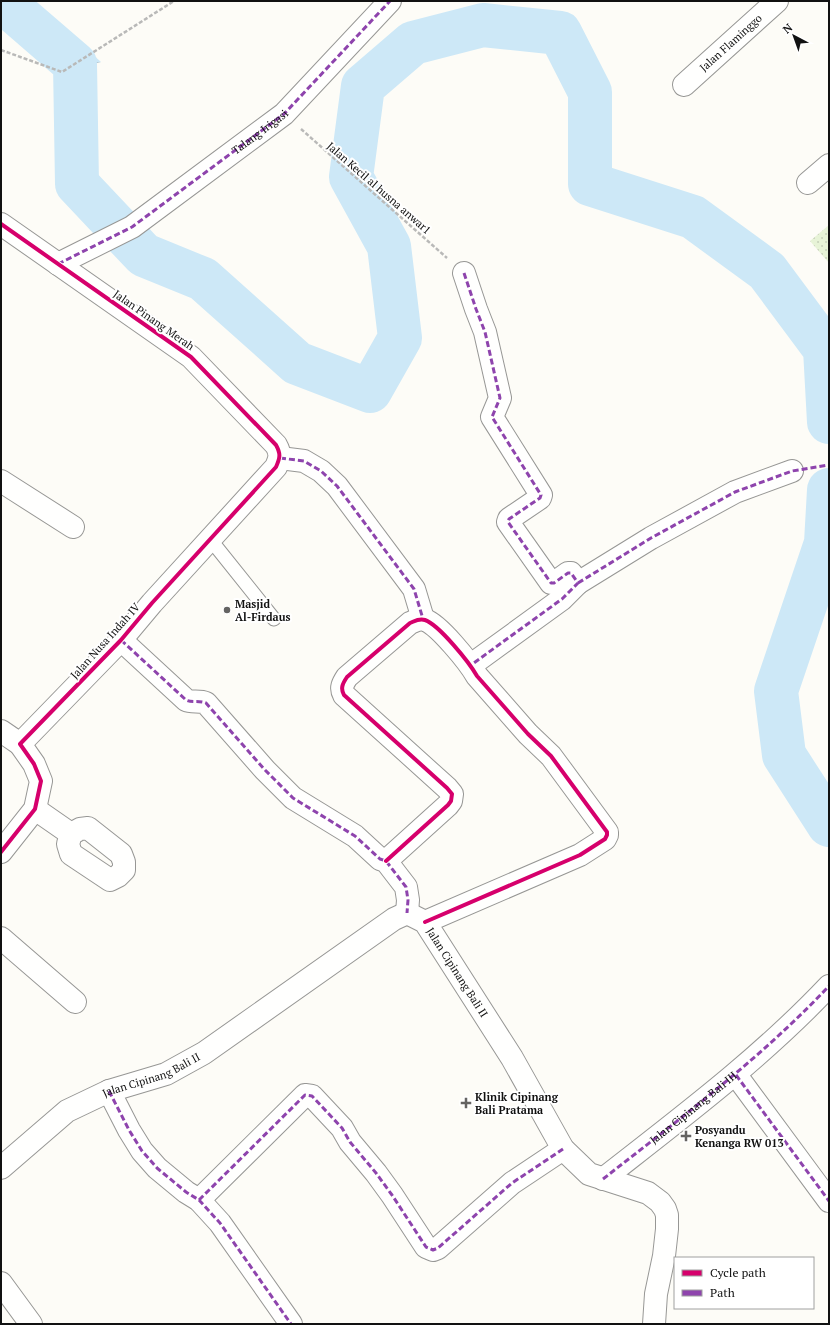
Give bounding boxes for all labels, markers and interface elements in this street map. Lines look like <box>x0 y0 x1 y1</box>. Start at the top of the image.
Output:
street label: Jalan Flaminggo <box>697 11 765 75</box>
north arrow <box>774 16 814 56</box>
text: N <box>780 20 796 36</box>
street label: Talang Irigasi <box>229 107 291 158</box>
street label: Jalan Kecil al husna anwar1 <box>324 139 434 237</box>
street label: Jalan Pinang Merah <box>111 287 198 353</box>
place label: Masjid Al-Firdaus <box>235 597 291 624</box>
street label: Jalan Nusa Indah IV <box>67 600 143 682</box>
marker: Masjid Al-Firdaus <box>222 605 232 615</box>
street label: Jalan Cipinang Bali II <box>423 925 491 1020</box>
street label: Jalan Cipinang Bali II <box>100 1050 203 1100</box>
street label: Jalan Cipinang Bali III <box>647 1068 740 1147</box>
place label: Klinik Cipinang Bali Pratama <box>475 1090 559 1117</box>
marker: Klinik Cipinang Bali Pratama <box>460 1097 472 1109</box>
place label: Posyandu Kenanga RW 013 <box>695 1123 784 1150</box>
marker: Posyandu Kenanga RW 013 <box>680 1130 692 1142</box>
legend <box>674 1257 814 1309</box>
text: Cycle path <box>710 1265 766 1280</box>
text: Path <box>710 1285 735 1300</box>

